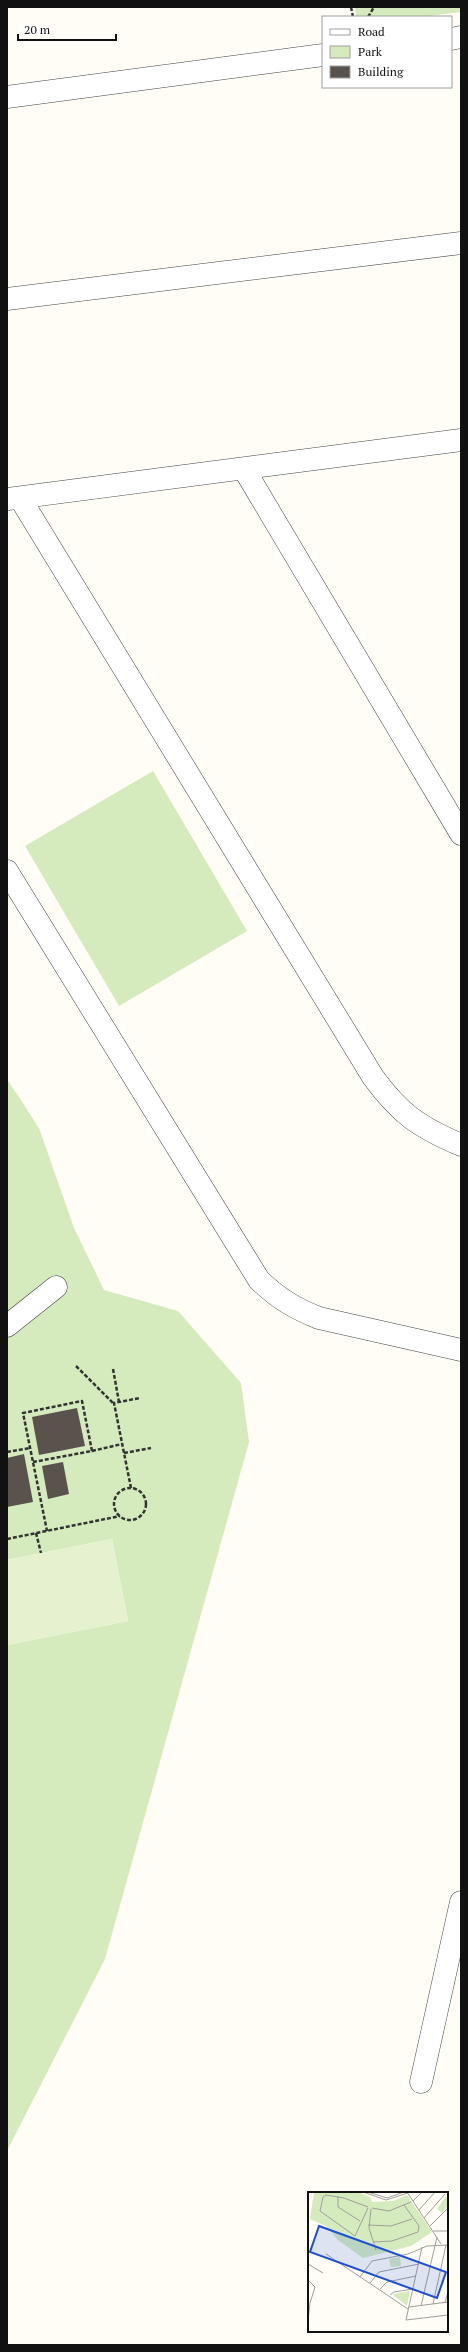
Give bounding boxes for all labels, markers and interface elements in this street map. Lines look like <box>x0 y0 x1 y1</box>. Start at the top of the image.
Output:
scale bar <box>18 16 116 42</box>
legend <box>322 16 452 88</box>
text: 20 m <box>24 22 51 37</box>
text: Road <box>358 24 385 39</box>
text: Park <box>358 44 383 59</box>
text: Building <box>358 64 404 79</box>
inset map <box>308 2192 448 2332</box>

